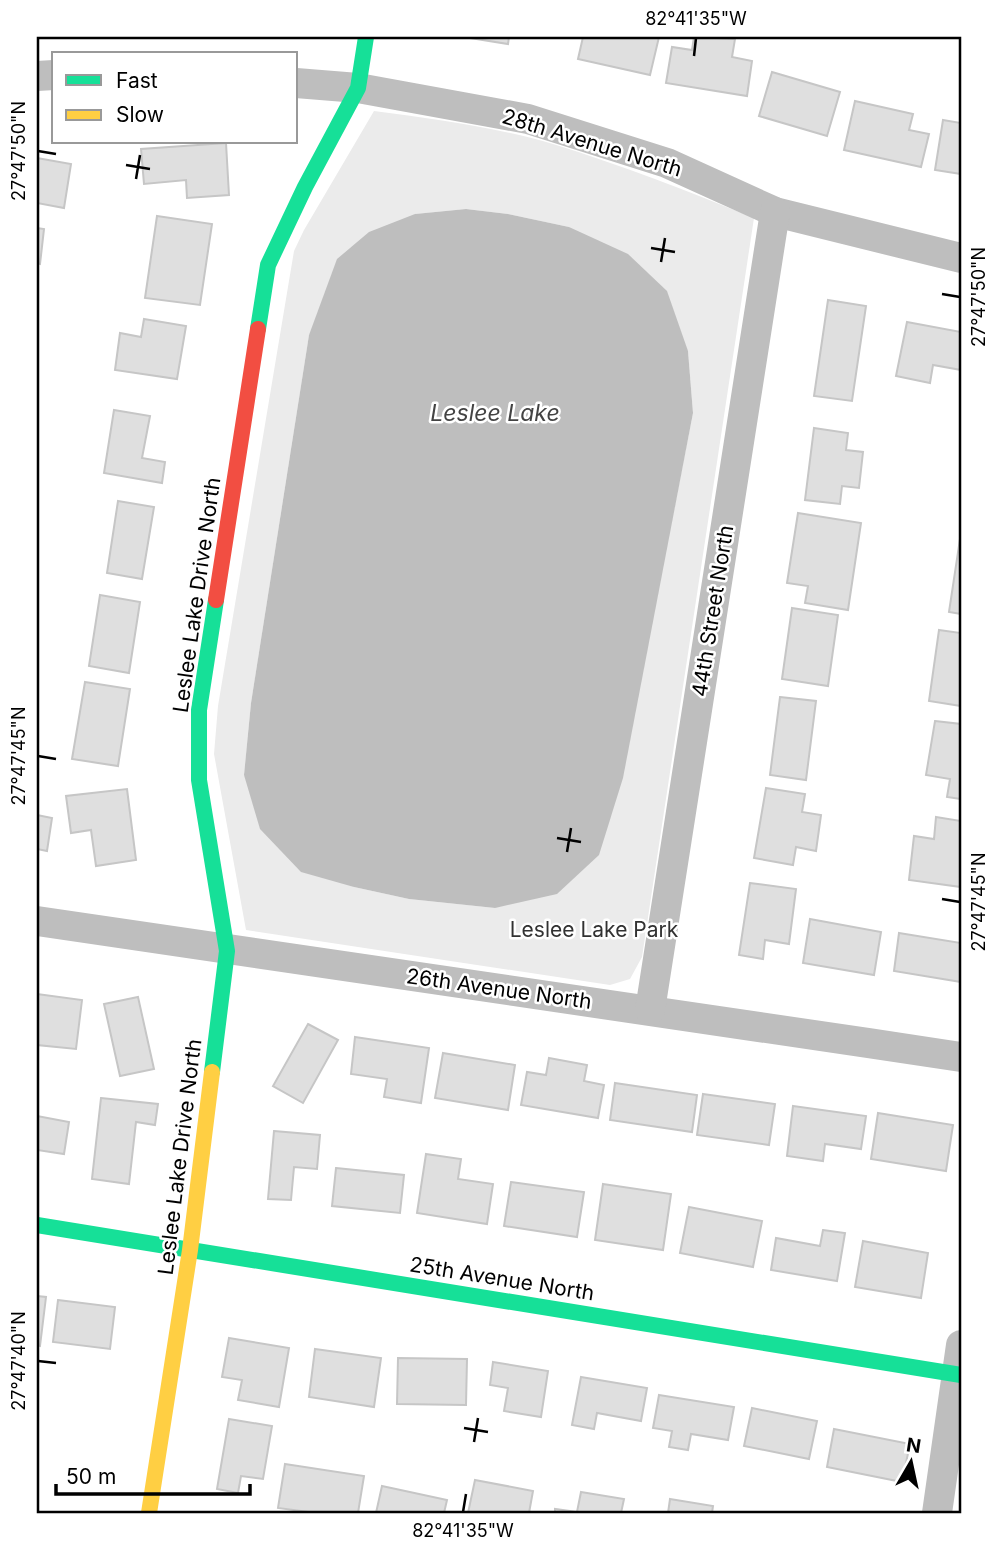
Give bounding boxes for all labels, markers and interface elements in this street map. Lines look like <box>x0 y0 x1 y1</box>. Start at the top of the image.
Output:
text: 82°41'35"W <box>645 8 747 29</box>
legend <box>52 52 298 144</box>
text: Fast <box>116 68 158 93</box>
text: 27°47'50"N <box>8 101 29 201</box>
text: Slow <box>116 102 164 127</box>
street label: 28th Avenue North <box>499 103 685 182</box>
text: 27°47'50"N <box>968 247 989 347</box>
water label: Leslee Lake <box>430 399 560 427</box>
street label: Leslee Lake Drive North <box>168 476 225 714</box>
street label: 44th Street North <box>687 523 738 699</box>
text: 27°47'45"N <box>8 706 29 806</box>
text: 27°47'45"N <box>968 852 989 952</box>
park label: Leslee Lake Park <box>510 917 679 942</box>
street label: 26th Avenue North <box>405 963 593 1014</box>
street label: Leslee Lake Drive North <box>153 1038 206 1276</box>
street label: 25th Avenue North <box>408 1252 596 1305</box>
text: 27°47'40"N <box>8 1311 29 1411</box>
north arrow <box>876 1428 946 1498</box>
text: N <box>905 1433 923 1458</box>
scale bar <box>56 1452 250 1496</box>
text: 50 m <box>66 1464 116 1489</box>
text: 82°41'35"W <box>412 1520 514 1541</box>

